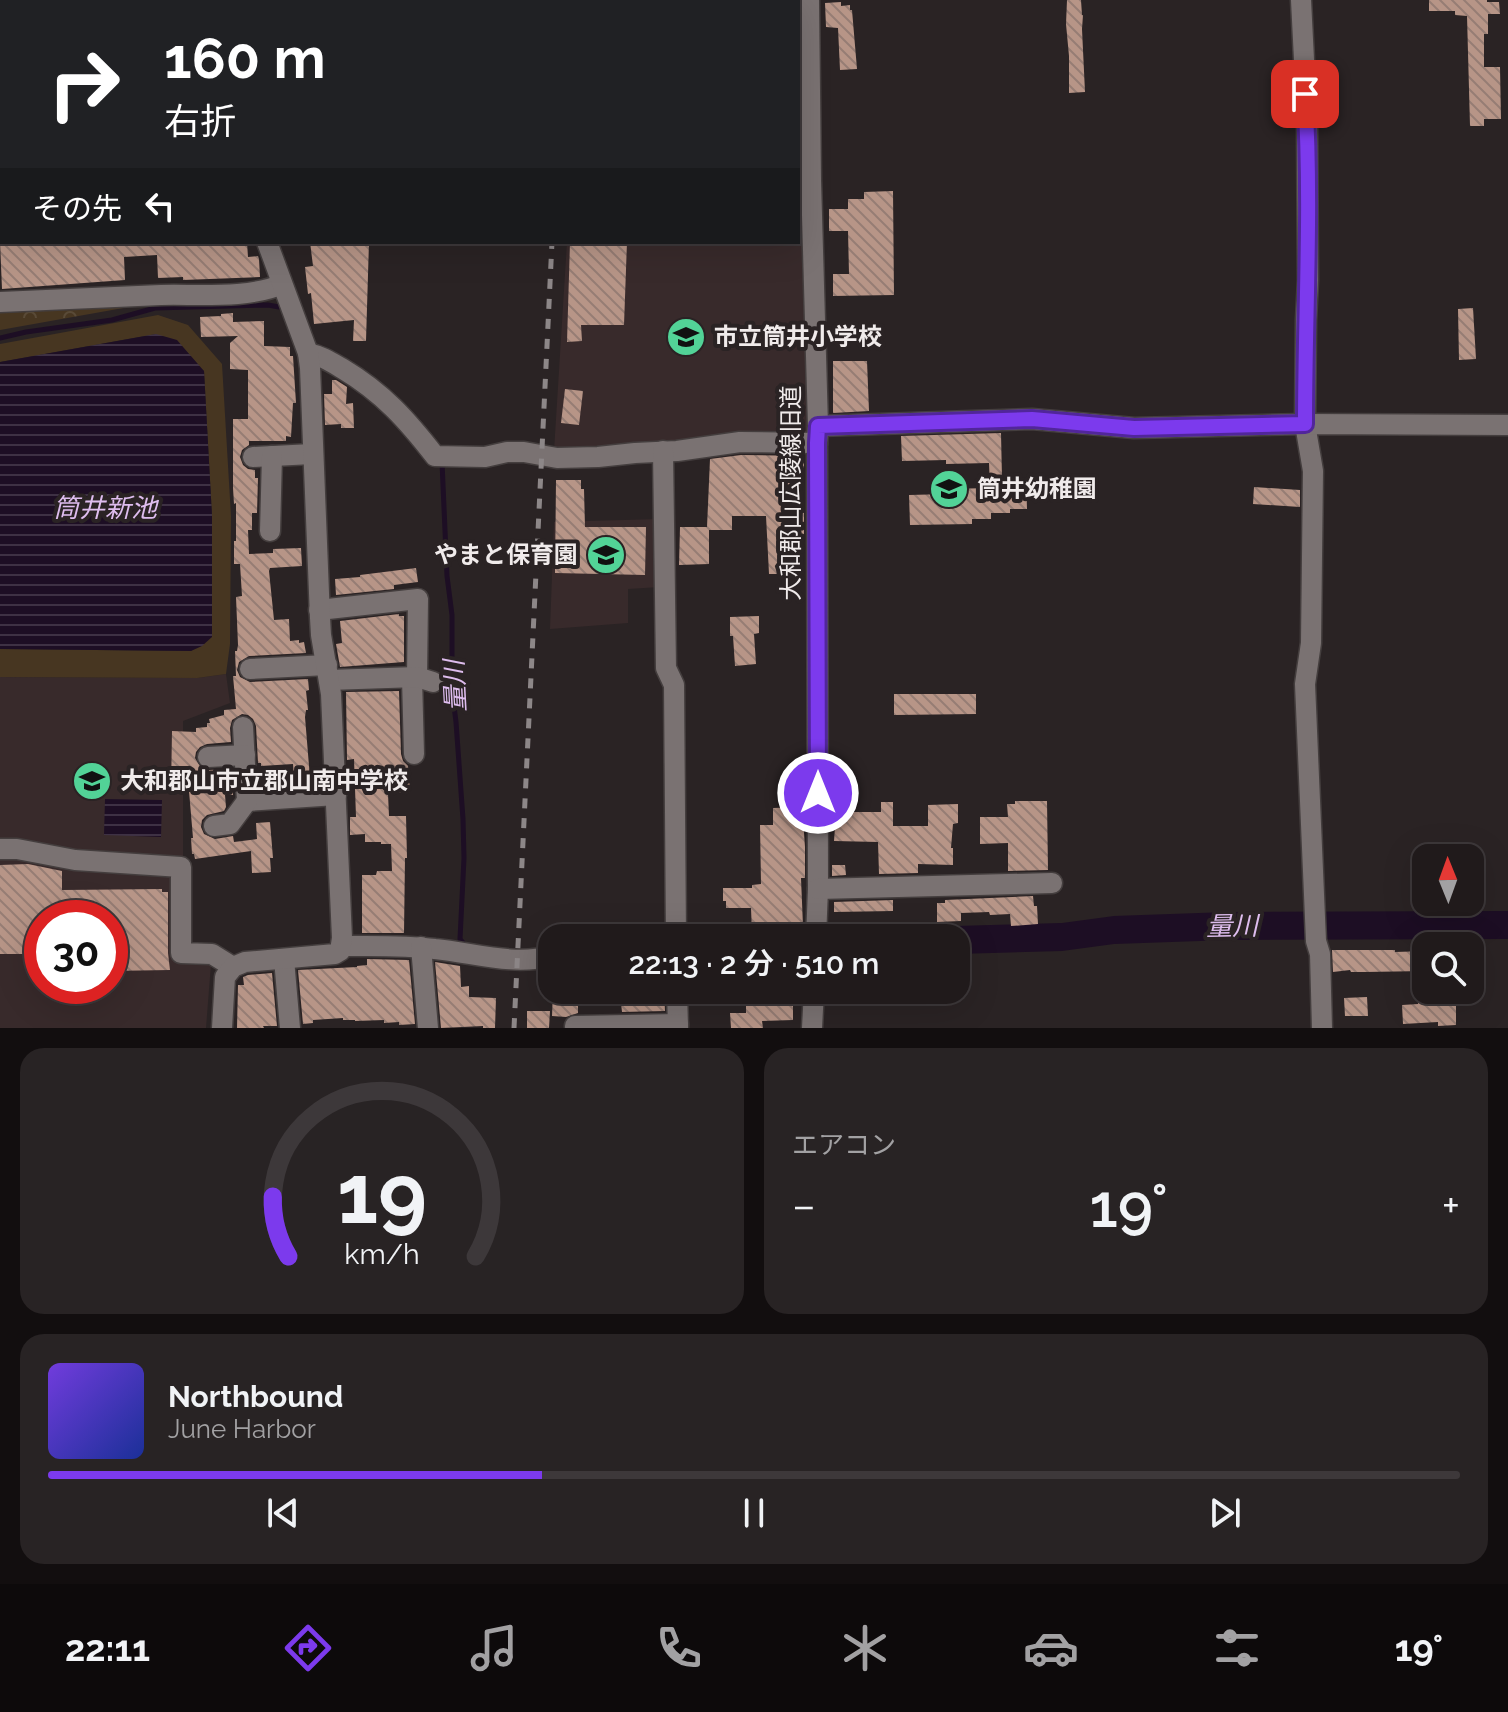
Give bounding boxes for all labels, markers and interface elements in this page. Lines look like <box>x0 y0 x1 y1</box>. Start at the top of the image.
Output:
text: 160 m <box>164 25 326 91</box>
icon: right <box>32 32 136 136</box>
pin <box>1271 60 1339 128</box>
icon: arrive <box>1283 72 1327 116</box>
text: 右折 <box>164 100 236 142</box>
icon: left <box>138 184 182 228</box>
text: その先 <box>32 191 122 226</box>
school or university icon: 市立筒井小学校 <box>665 316 707 358</box>
place label: 市立筒井小学校 <box>714 322 882 351</box>
street label: 大和郡山広陵線旧道 <box>776 385 805 601</box>
school or university icon: 筒井幼稚園 <box>928 468 970 510</box>
place label: 筒井幼稚園 <box>977 474 1097 503</box>
water label: 筒井新池 <box>53 493 160 523</box>
school or university icon: やまと保育園 <box>585 534 627 576</box>
place label: やまと保育園 <box>434 540 578 569</box>
water label: 量川 <box>439 656 471 713</box>
position arrow <box>776 751 860 835</box>
school or university icon: 大和郡山市立郡山南中学校 <box>71 760 113 802</box>
place label: 大和郡山市立郡山南中学校 <box>120 766 408 795</box>
north arrow <box>1412 844 1484 916</box>
map controls <box>1412 844 1484 1004</box>
speed limit sign: 30 <box>24 900 128 1004</box>
water label: 量川 <box>1206 910 1261 941</box>
button: search <box>1412 932 1484 1004</box>
text: 22:13 · 2 分 · 510 m <box>629 946 879 981</box>
text: エアコン <box>792 1130 896 1160</box>
text: 19 <box>337 1145 427 1242</box>
text: 19° <box>1089 1171 1168 1241</box>
text: − <box>792 1180 816 1231</box>
text: + <box>1442 1180 1460 1231</box>
text: km/h <box>344 1237 420 1271</box>
text: Northbound <box>168 1379 343 1414</box>
text: June Harbor <box>168 1414 316 1444</box>
icon: previous <box>261 1491 305 1535</box>
icon: pause <box>732 1491 776 1535</box>
icon: next <box>1203 1491 1247 1535</box>
icon: directions <box>280 1620 336 1676</box>
icon: music <box>466 1620 522 1676</box>
icon: phone <box>651 1620 707 1676</box>
icon: climate <box>837 1620 893 1676</box>
icon: car <box>1023 1620 1079 1676</box>
icon: filters <box>1209 1620 1265 1676</box>
text: 22:11 <box>65 1627 150 1669</box>
text: 19° <box>1395 1627 1443 1669</box>

